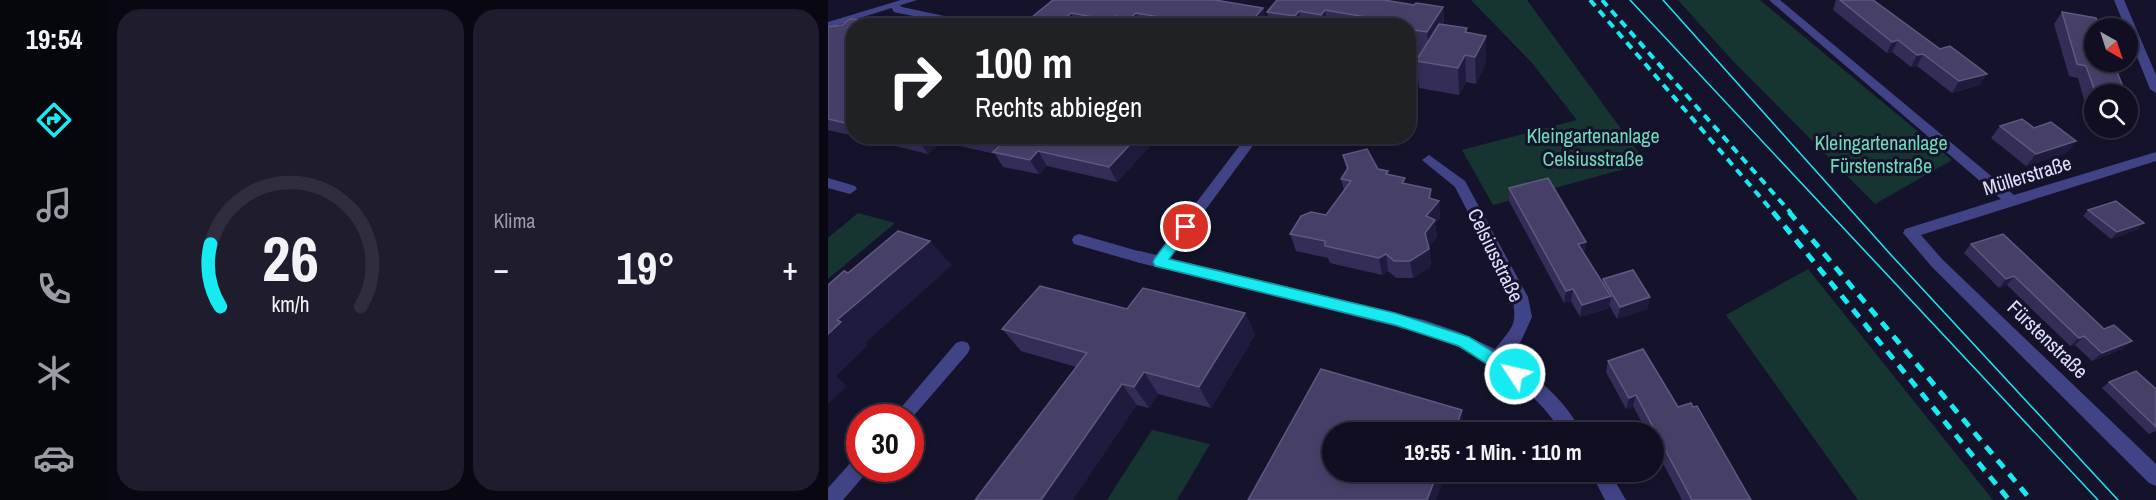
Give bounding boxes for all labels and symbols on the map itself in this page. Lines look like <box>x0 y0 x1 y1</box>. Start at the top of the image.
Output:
north arrow <box>2084 18 2138 72</box>
park label: Kleingartenanlage Celsiusstraße <box>1526 122 1660 172</box>
park label: Kleingartenanlage Fürstenstraße <box>1814 129 1948 179</box>
street label: Müllerstraße <box>1979 149 2075 201</box>
pin <box>1160 201 1211 252</box>
street label: Celsiusstraße <box>1462 204 1530 306</box>
street label: Fürstenstraße <box>2002 294 2094 384</box>
position arrow <box>1483 342 1547 406</box>
speed limit sign: 30 <box>846 404 924 482</box>

